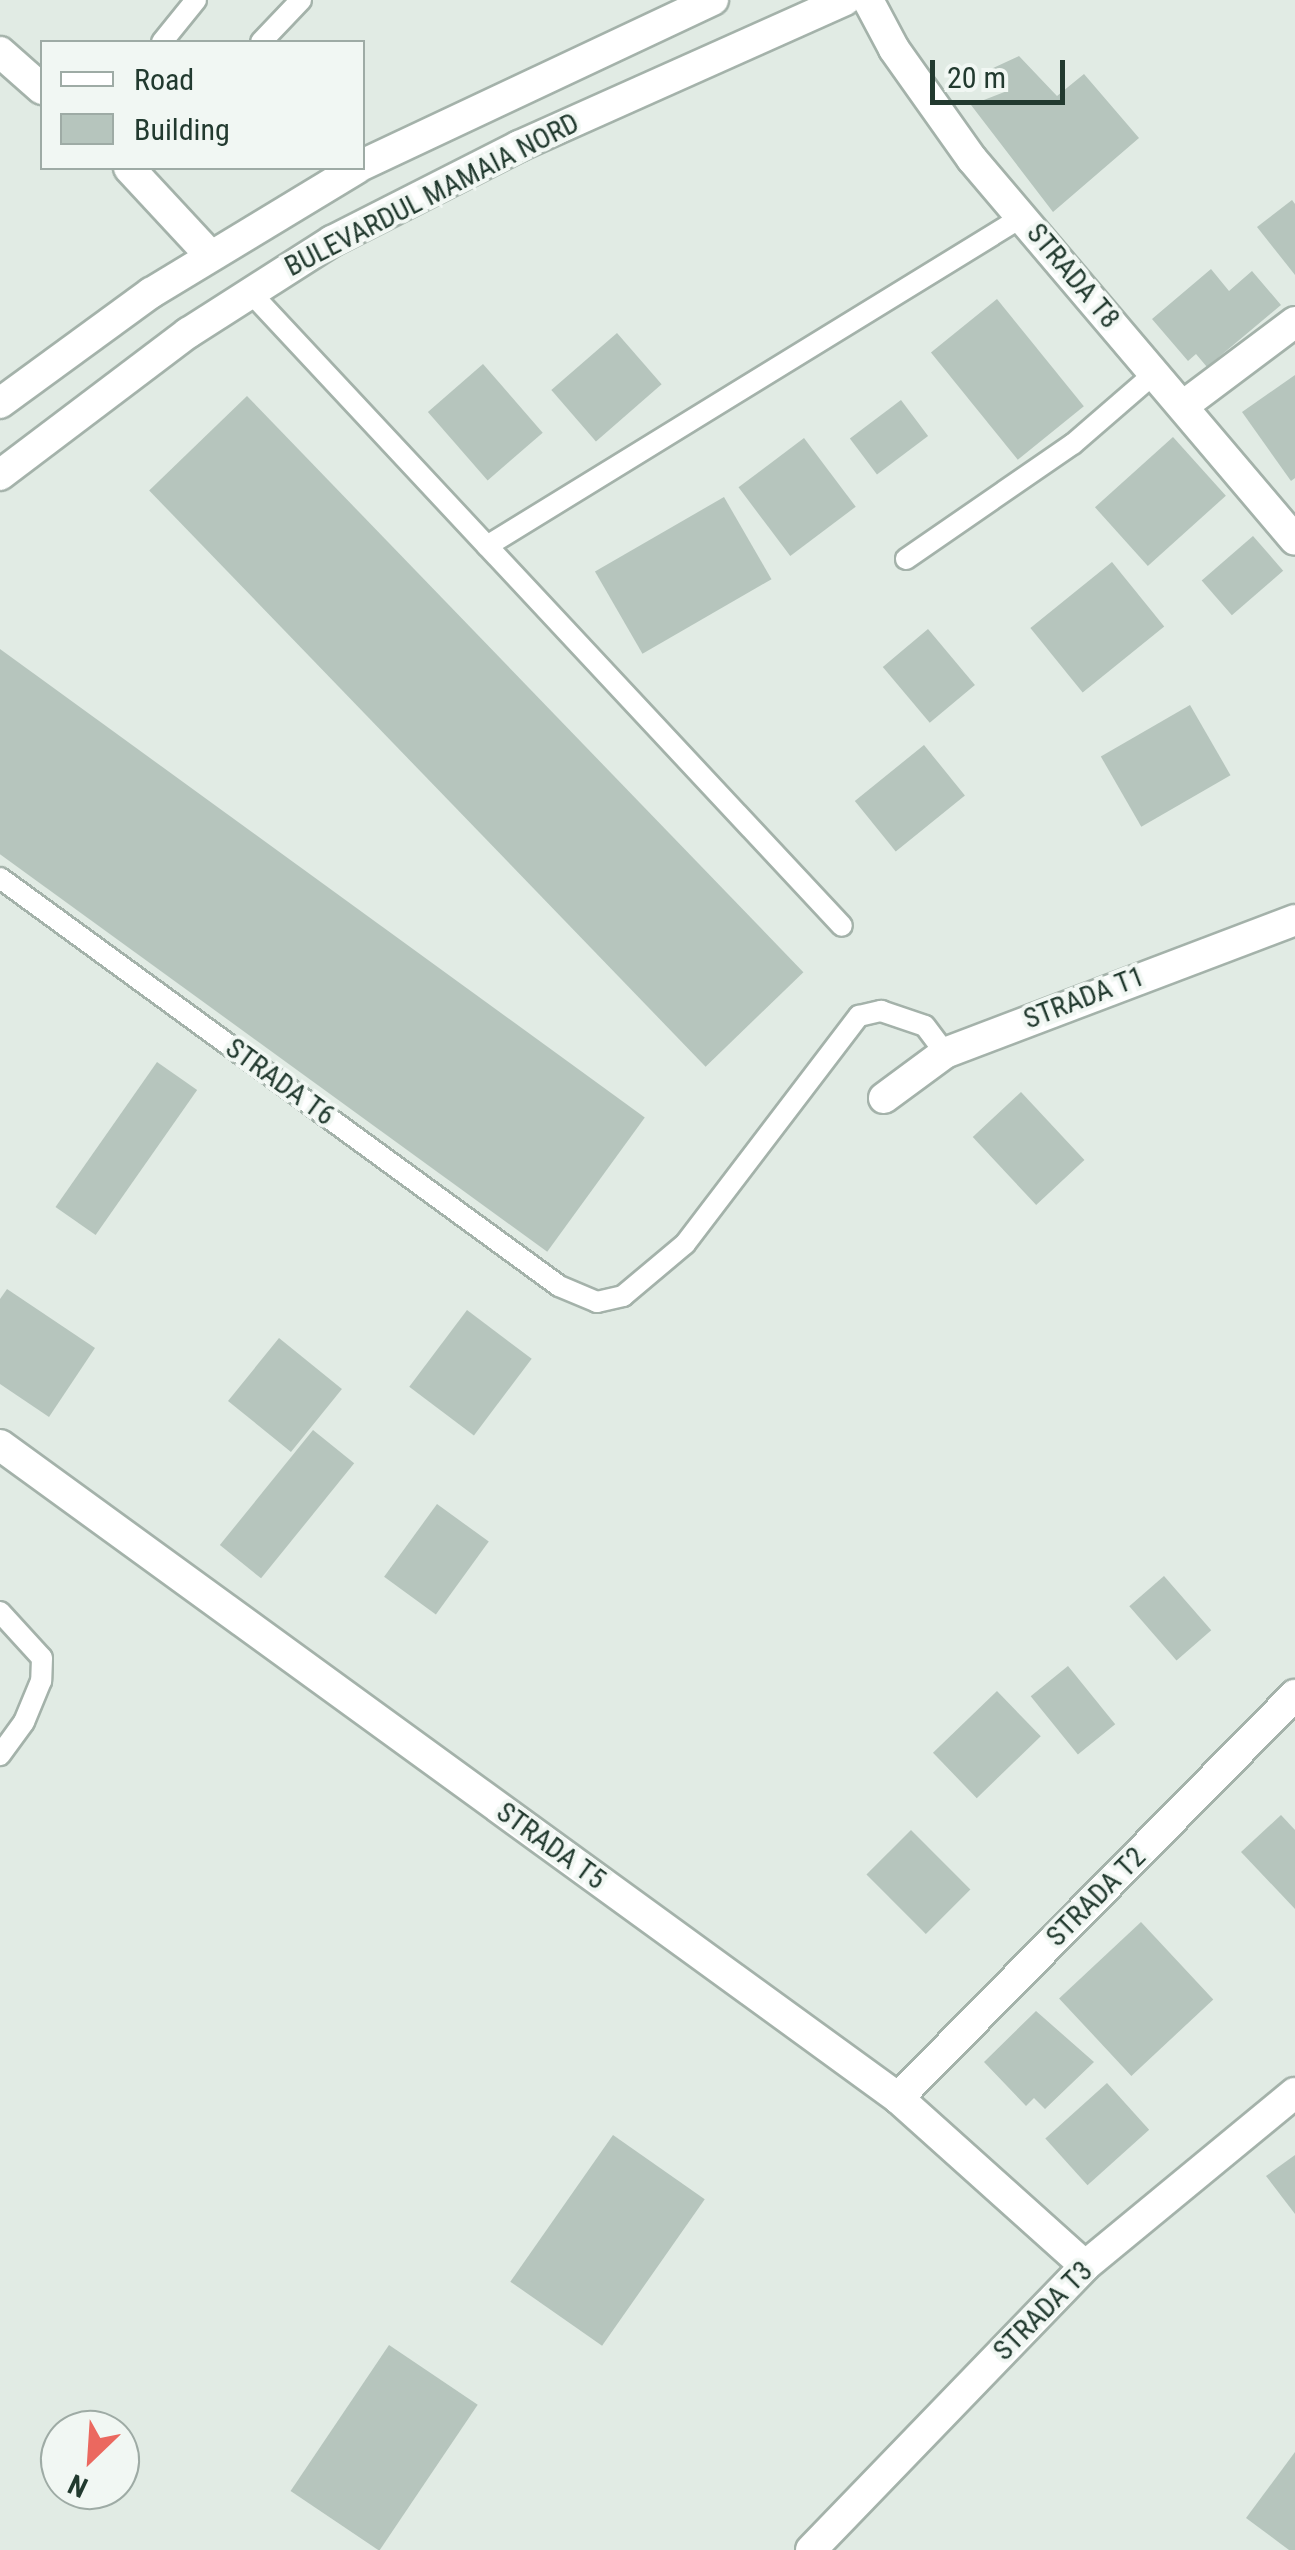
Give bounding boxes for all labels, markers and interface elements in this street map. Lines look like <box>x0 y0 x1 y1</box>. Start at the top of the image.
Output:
legend <box>40 40 365 170</box>
scale bar <box>935 40 1070 102</box>
text: 20 m <box>947 60 1006 95</box>
text: Road <box>134 62 194 97</box>
street label: BULEVARDUL MAMAIA NORD <box>279 106 585 284</box>
text: Building <box>134 112 230 147</box>
street label: STRADA T8 <box>1019 217 1127 335</box>
street label: STRADA T1 <box>1019 960 1149 1036</box>
street label: STRADA T6 <box>219 1031 341 1133</box>
street label: STRADA T5 <box>490 1795 612 1897</box>
street label: STRADA T2 <box>1039 1840 1153 1954</box>
street label: STRADA T3 <box>986 2254 1100 2368</box>
north arrow <box>40 2410 140 2510</box>
text: N <box>63 2467 93 2504</box>

